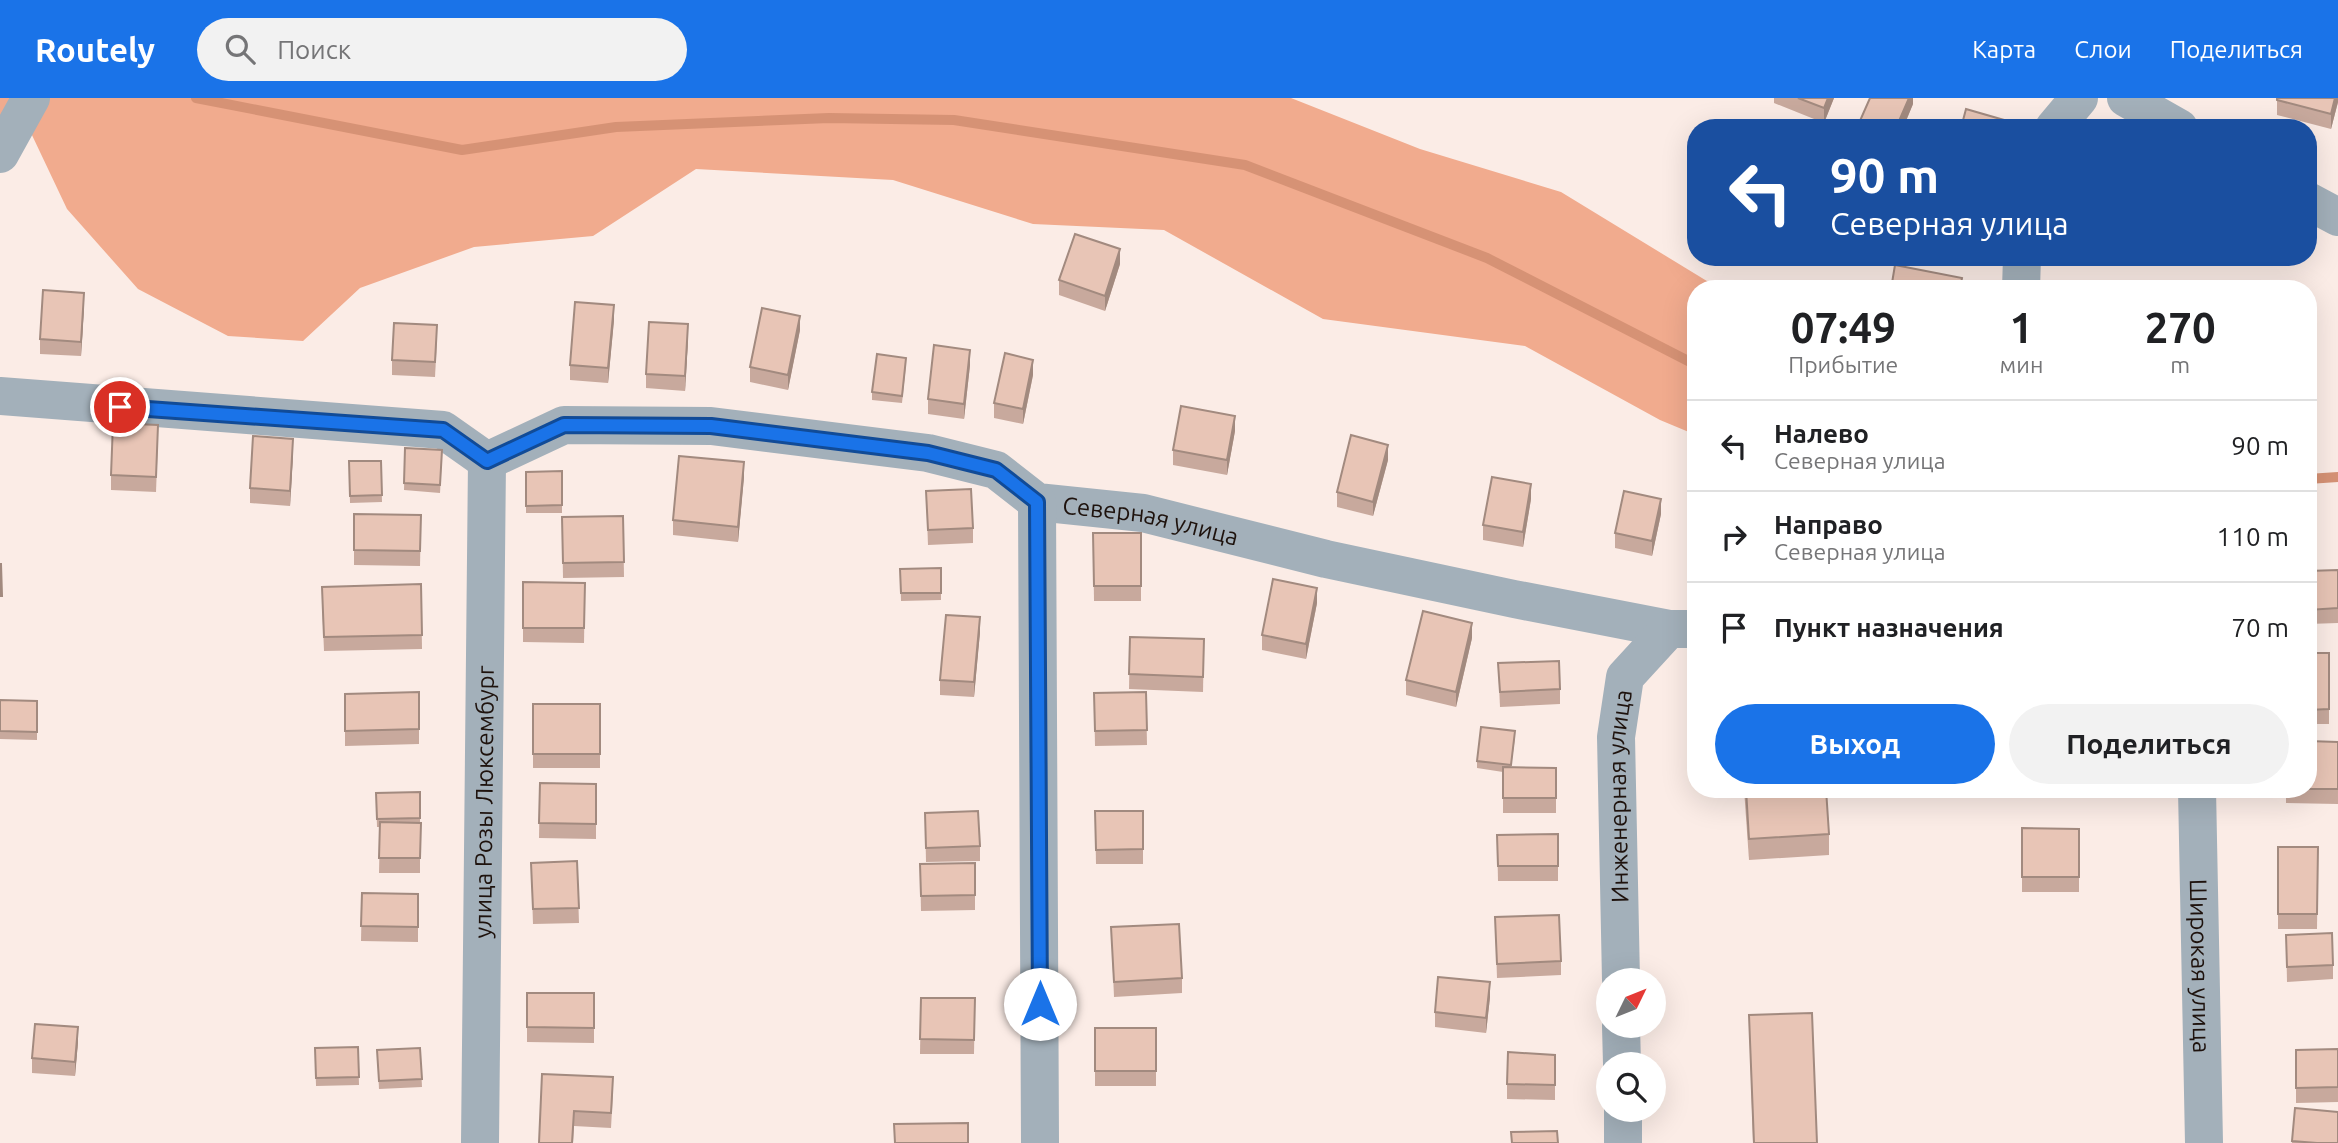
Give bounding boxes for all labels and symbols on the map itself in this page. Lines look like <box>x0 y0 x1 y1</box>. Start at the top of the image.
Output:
pin <box>90 377 150 437</box>
street label: Северная улица <box>1061 491 1242 550</box>
street label: улица Розы Люксембург <box>469 665 498 939</box>
street label: Инженерная улица <box>1602 688 1636 903</box>
street label: Широкая улица <box>2185 878 2216 1053</box>
position arrow <box>1003 967 1077 1041</box>
north arrow <box>1596 968 1666 1038</box>

